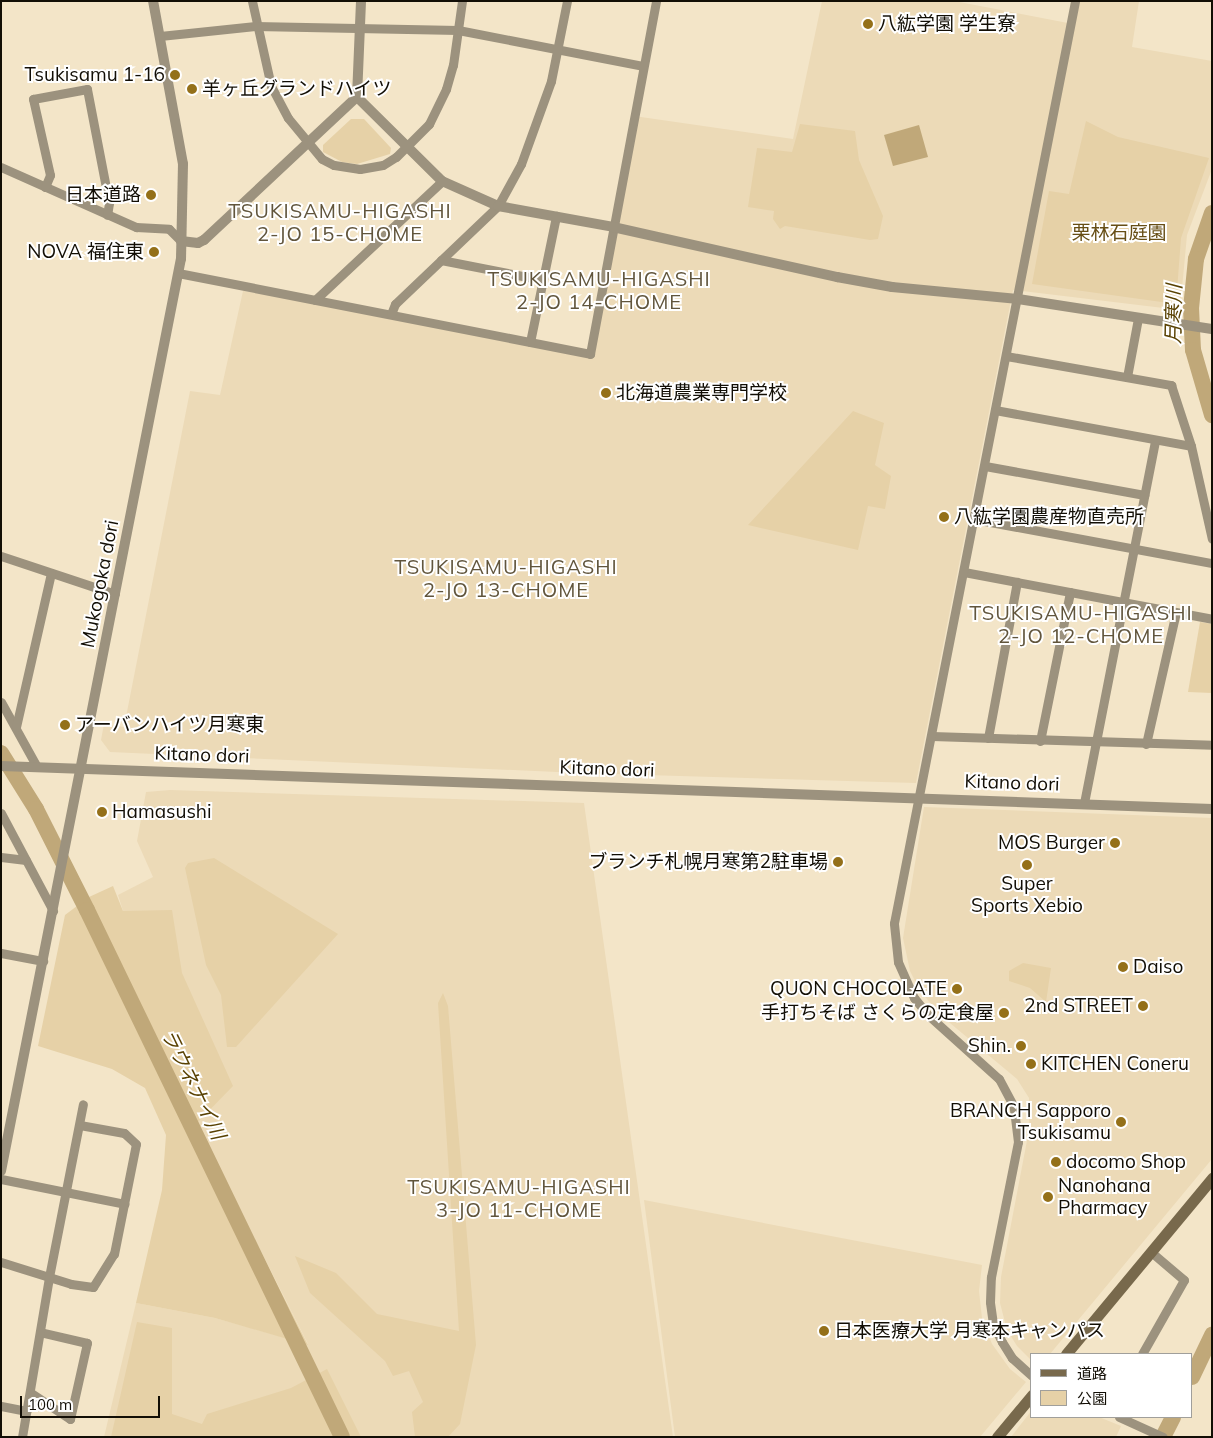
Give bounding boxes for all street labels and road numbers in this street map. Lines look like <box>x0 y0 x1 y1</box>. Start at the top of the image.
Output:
street label: Mukogoka dori <box>76 518 124 650</box>
street label: Kitano dori <box>154 742 250 768</box>
street label: Kitano dori <box>559 756 655 782</box>
street label: Kitano dori <box>964 770 1060 796</box>

